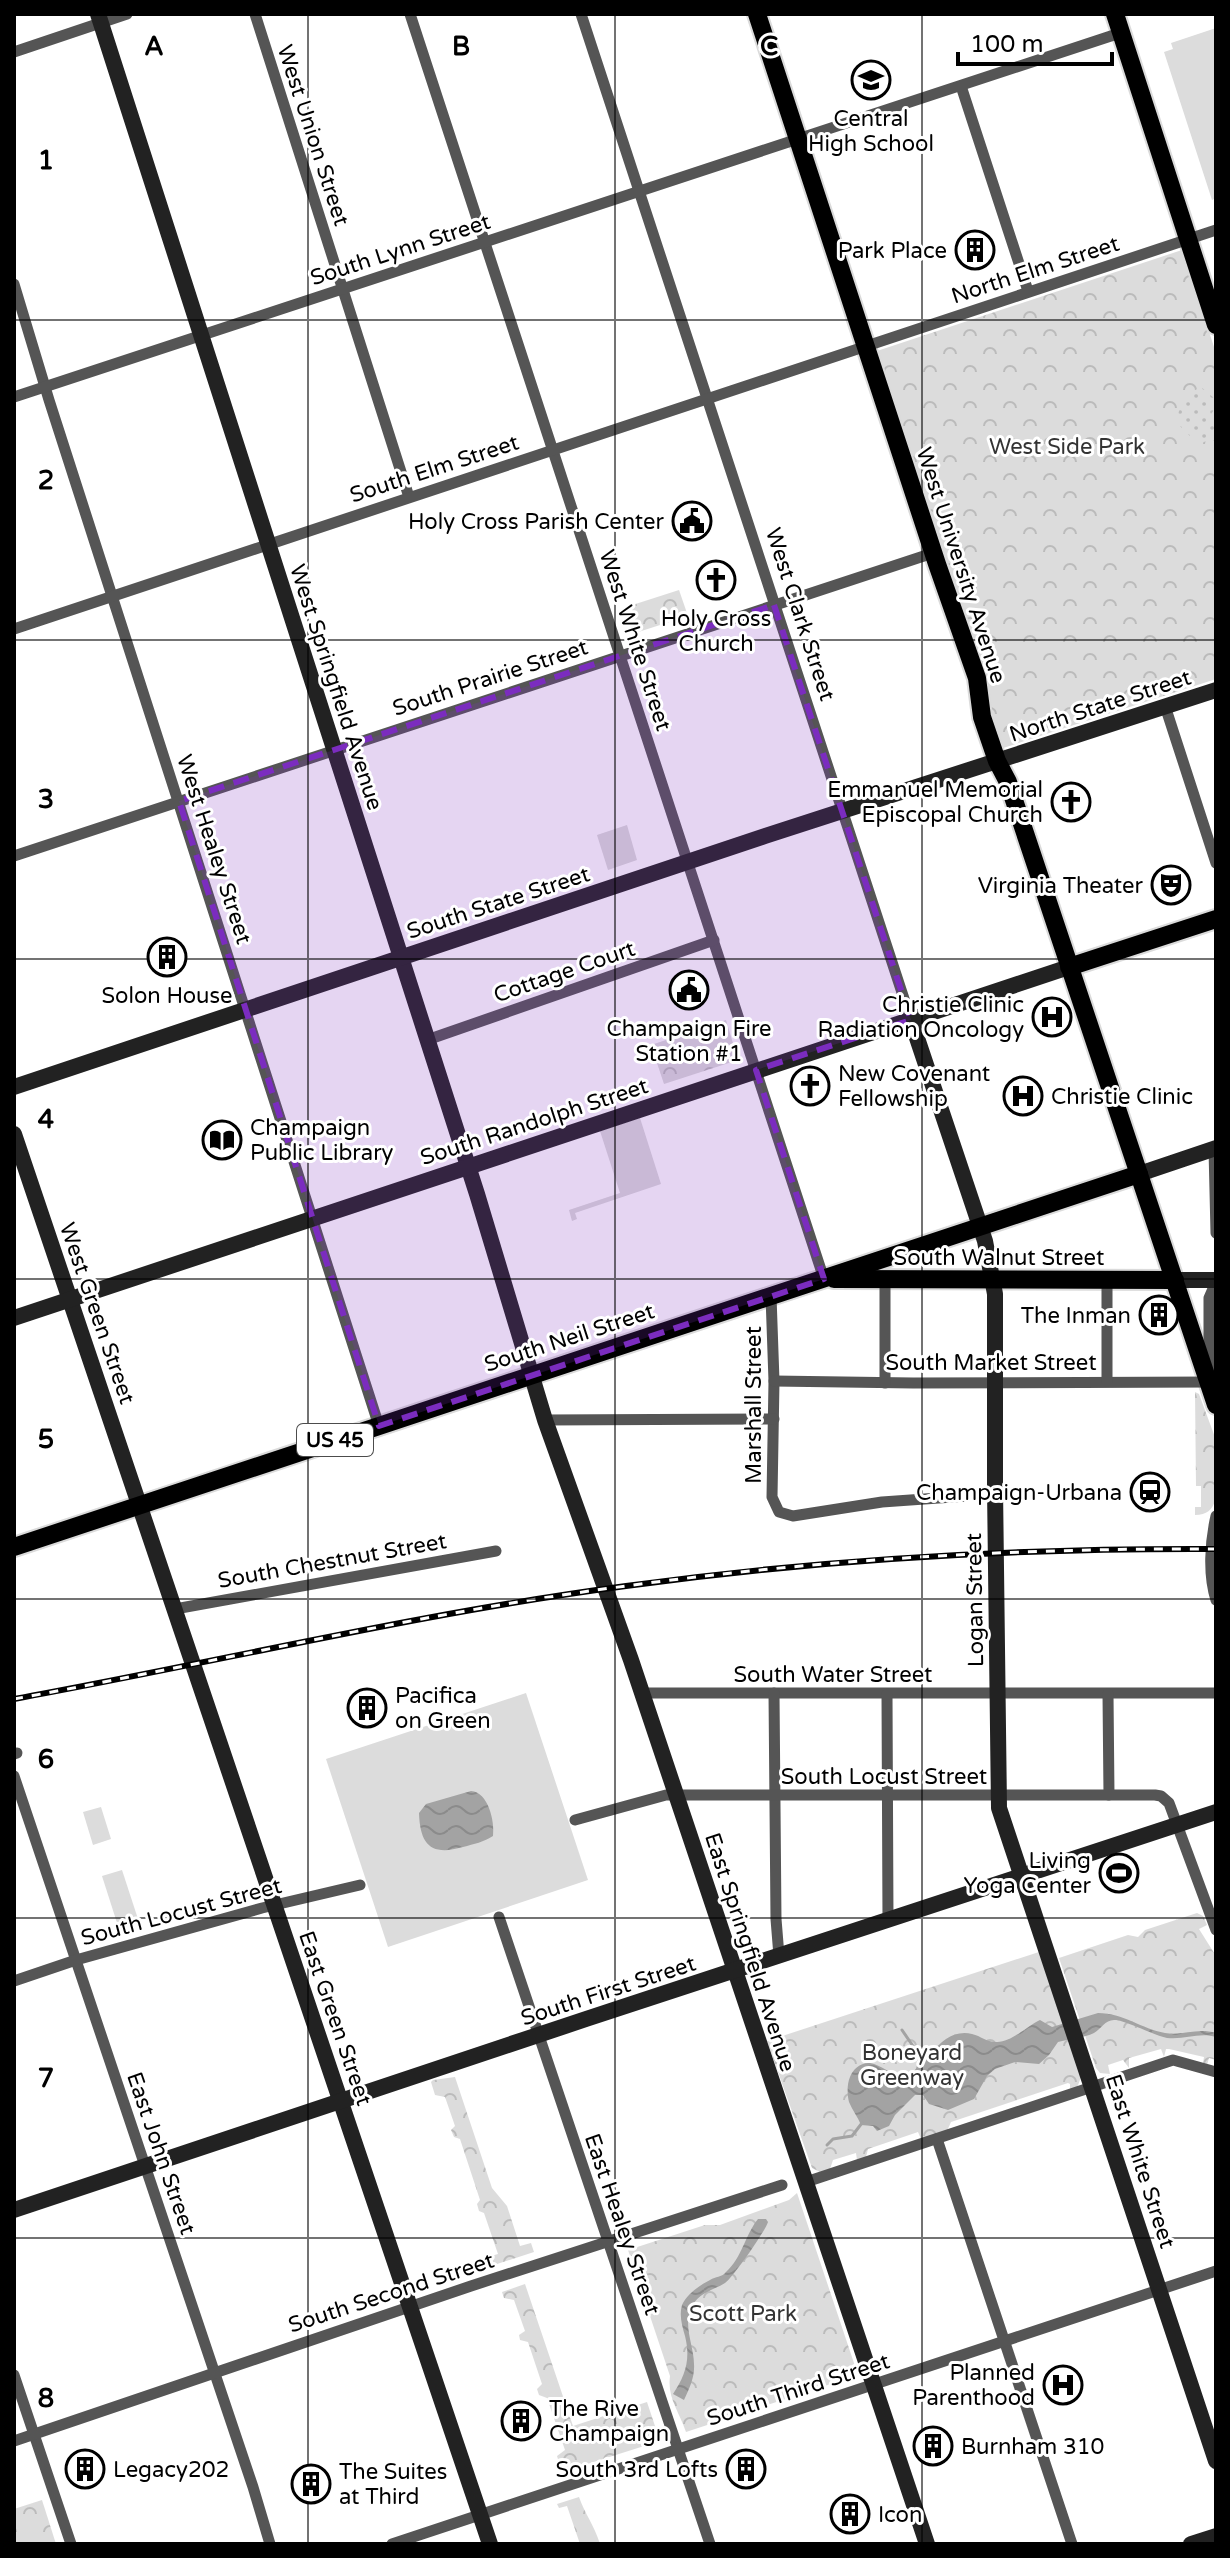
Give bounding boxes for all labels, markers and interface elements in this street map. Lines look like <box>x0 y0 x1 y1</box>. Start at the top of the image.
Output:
scale bar <box>958 16 1112 66</box>
text: 100 m <box>970 30 1044 59</box>
text: A <box>144 31 164 62</box>
text: B <box>452 31 470 62</box>
text: C <box>760 31 778 62</box>
street label: West Union Street <box>272 41 355 229</box>
school or university icon: Central High School <box>850 59 892 101</box>
place label: Central High School <box>808 106 934 157</box>
text: 1 <box>38 145 54 176</box>
street label: South Lynn Street <box>307 209 494 291</box>
building icon: Park Place <box>954 229 996 271</box>
street label: North Elm Street <box>948 231 1123 309</box>
place label: Park Place <box>838 238 947 264</box>
street label: South Elm Street <box>347 429 522 509</box>
park label: West Side Park <box>989 434 1145 460</box>
street label: West University Avenue <box>911 444 1011 687</box>
text: 2 <box>38 465 54 496</box>
public building icon: Holy Cross Parish Center <box>671 500 713 542</box>
place label: Holy Cross Parish Center <box>408 509 665 535</box>
street label: West Clark Street <box>760 524 840 704</box>
street label: West White Street <box>594 547 677 734</box>
church icon: Holy Cross Church <box>695 559 737 601</box>
street label: West Springfield Avenue <box>284 561 388 814</box>
place label: Holy Cross Church <box>661 606 771 657</box>
street label: South Prairie Street <box>389 634 591 722</box>
street label: North State Street <box>1006 664 1194 748</box>
street label: West Healey Street <box>171 751 257 947</box>
place label: Emmanuel Memorial Episcopal Church <box>827 777 1043 828</box>
church icon: Emmanuel Memorial Episcopal Church <box>1050 781 1092 823</box>
text: 3 <box>38 784 54 815</box>
street label: South State Street <box>404 861 593 945</box>
theatre icon: Virginia Theater <box>1150 864 1192 906</box>
place label: Virginia Theater <box>978 873 1144 899</box>
building icon: Solon House <box>146 936 188 978</box>
street label: Cottage Court <box>490 936 639 1008</box>
public building icon: Champaign Fire Station #1 <box>668 969 710 1011</box>
place label: Solon House <box>102 983 233 1009</box>
place label: Christie Clinic Radiation Oncology <box>818 992 1024 1043</box>
hospital icon: Christie Clinic Radiation Oncology <box>1031 996 1073 1038</box>
place label: Champaign Fire Station #1 <box>606 1016 772 1067</box>
place label: New Covenant Fellowship <box>838 1061 990 1112</box>
church icon: New Covenant Fellowship <box>789 1065 831 1107</box>
street label: South Randolph Street <box>417 1073 651 1171</box>
hospital icon: Christie Clinic <box>1002 1075 1044 1117</box>
place label: Christie Clinic <box>1051 1084 1193 1110</box>
text: 4 <box>38 1104 54 1135</box>
place label: Champaign Public Library <box>250 1115 394 1166</box>
library icon: Champaign Public Library <box>201 1119 243 1161</box>
street label: West Green Street <box>54 1219 140 1407</box>
street label: South Walnut Street <box>894 1245 1104 1271</box>
building icon: The Inman <box>1138 1294 1180 1336</box>
street label: South Neil Street <box>481 1298 658 1378</box>
place label: The Inman <box>1021 1303 1131 1329</box>
street label: Marshall Street <box>741 1326 767 1484</box>
street label: South Market Street <box>885 1350 1097 1376</box>
text: 5 <box>38 1424 54 1455</box>
road number: US 45 <box>297 1424 373 1456</box>
station icon: Champaign-Urbana <box>1129 1471 1171 1513</box>
place label: Champaign-Urbana <box>916 1480 1122 1506</box>
street label: South Chestnut Street <box>216 1528 448 1594</box>
street label: Logan Street <box>961 1533 989 1667</box>
street label: South Water Street <box>733 1662 933 1688</box>
place label: Pacifica on Green <box>395 1683 491 1734</box>
building icon: Pacifica on Green <box>346 1687 388 1729</box>
text: 6 <box>38 1744 54 1775</box>
street label: South Locust Street <box>781 1764 987 1790</box>
street label: East Springfield Avenue <box>699 1830 801 2075</box>
place label: Living Yoga Center <box>964 1848 1092 1899</box>
sports icon: Living Yoga Center <box>1098 1852 1140 1894</box>
street label: South Locust Street <box>78 1873 284 1951</box>
street label: East Green Street <box>293 1928 377 2109</box>
street label: South First Street <box>518 1950 699 2031</box>
park label: Boneyard Greenway <box>860 2040 964 2091</box>
text: 7 <box>38 2063 54 2094</box>
street label: East John Street <box>121 2069 201 2238</box>
street label: East White Street <box>1100 2071 1180 2252</box>
street label: East Healey Street <box>579 2130 665 2318</box>
street label: South Second Street <box>285 2247 497 2338</box>
park label: Scott Park <box>689 2301 797 2327</box>
street label: South Third Street <box>704 2348 893 2432</box>
place label: Planned Parenthood <box>912 2360 1035 2411</box>
hospital icon: Planned Parenthood <box>1042 2364 1084 2406</box>
text: 8 <box>38 2383 54 2414</box>
place label: The Rive Champaign <box>549 2396 669 2447</box>
building icon: The Rive Champaign <box>500 2400 542 2442</box>
building icon: Burnham 310 <box>912 2425 954 2467</box>
place label: Burnham 310 <box>961 2434 1104 2460</box>
building icon: Legacy202 <box>64 2448 106 2490</box>
building icon: South 3rd Lofts <box>725 2448 767 2490</box>
place label: Legacy202 <box>113 2457 229 2483</box>
place label: South 3rd Lofts <box>556 2457 718 2483</box>
place label: The Suites at Third <box>339 2459 447 2510</box>
building icon: The Suites at Third <box>290 2463 332 2505</box>
building icon: Icon <box>829 2493 871 2535</box>
place label: Icon <box>878 2502 922 2528</box>

